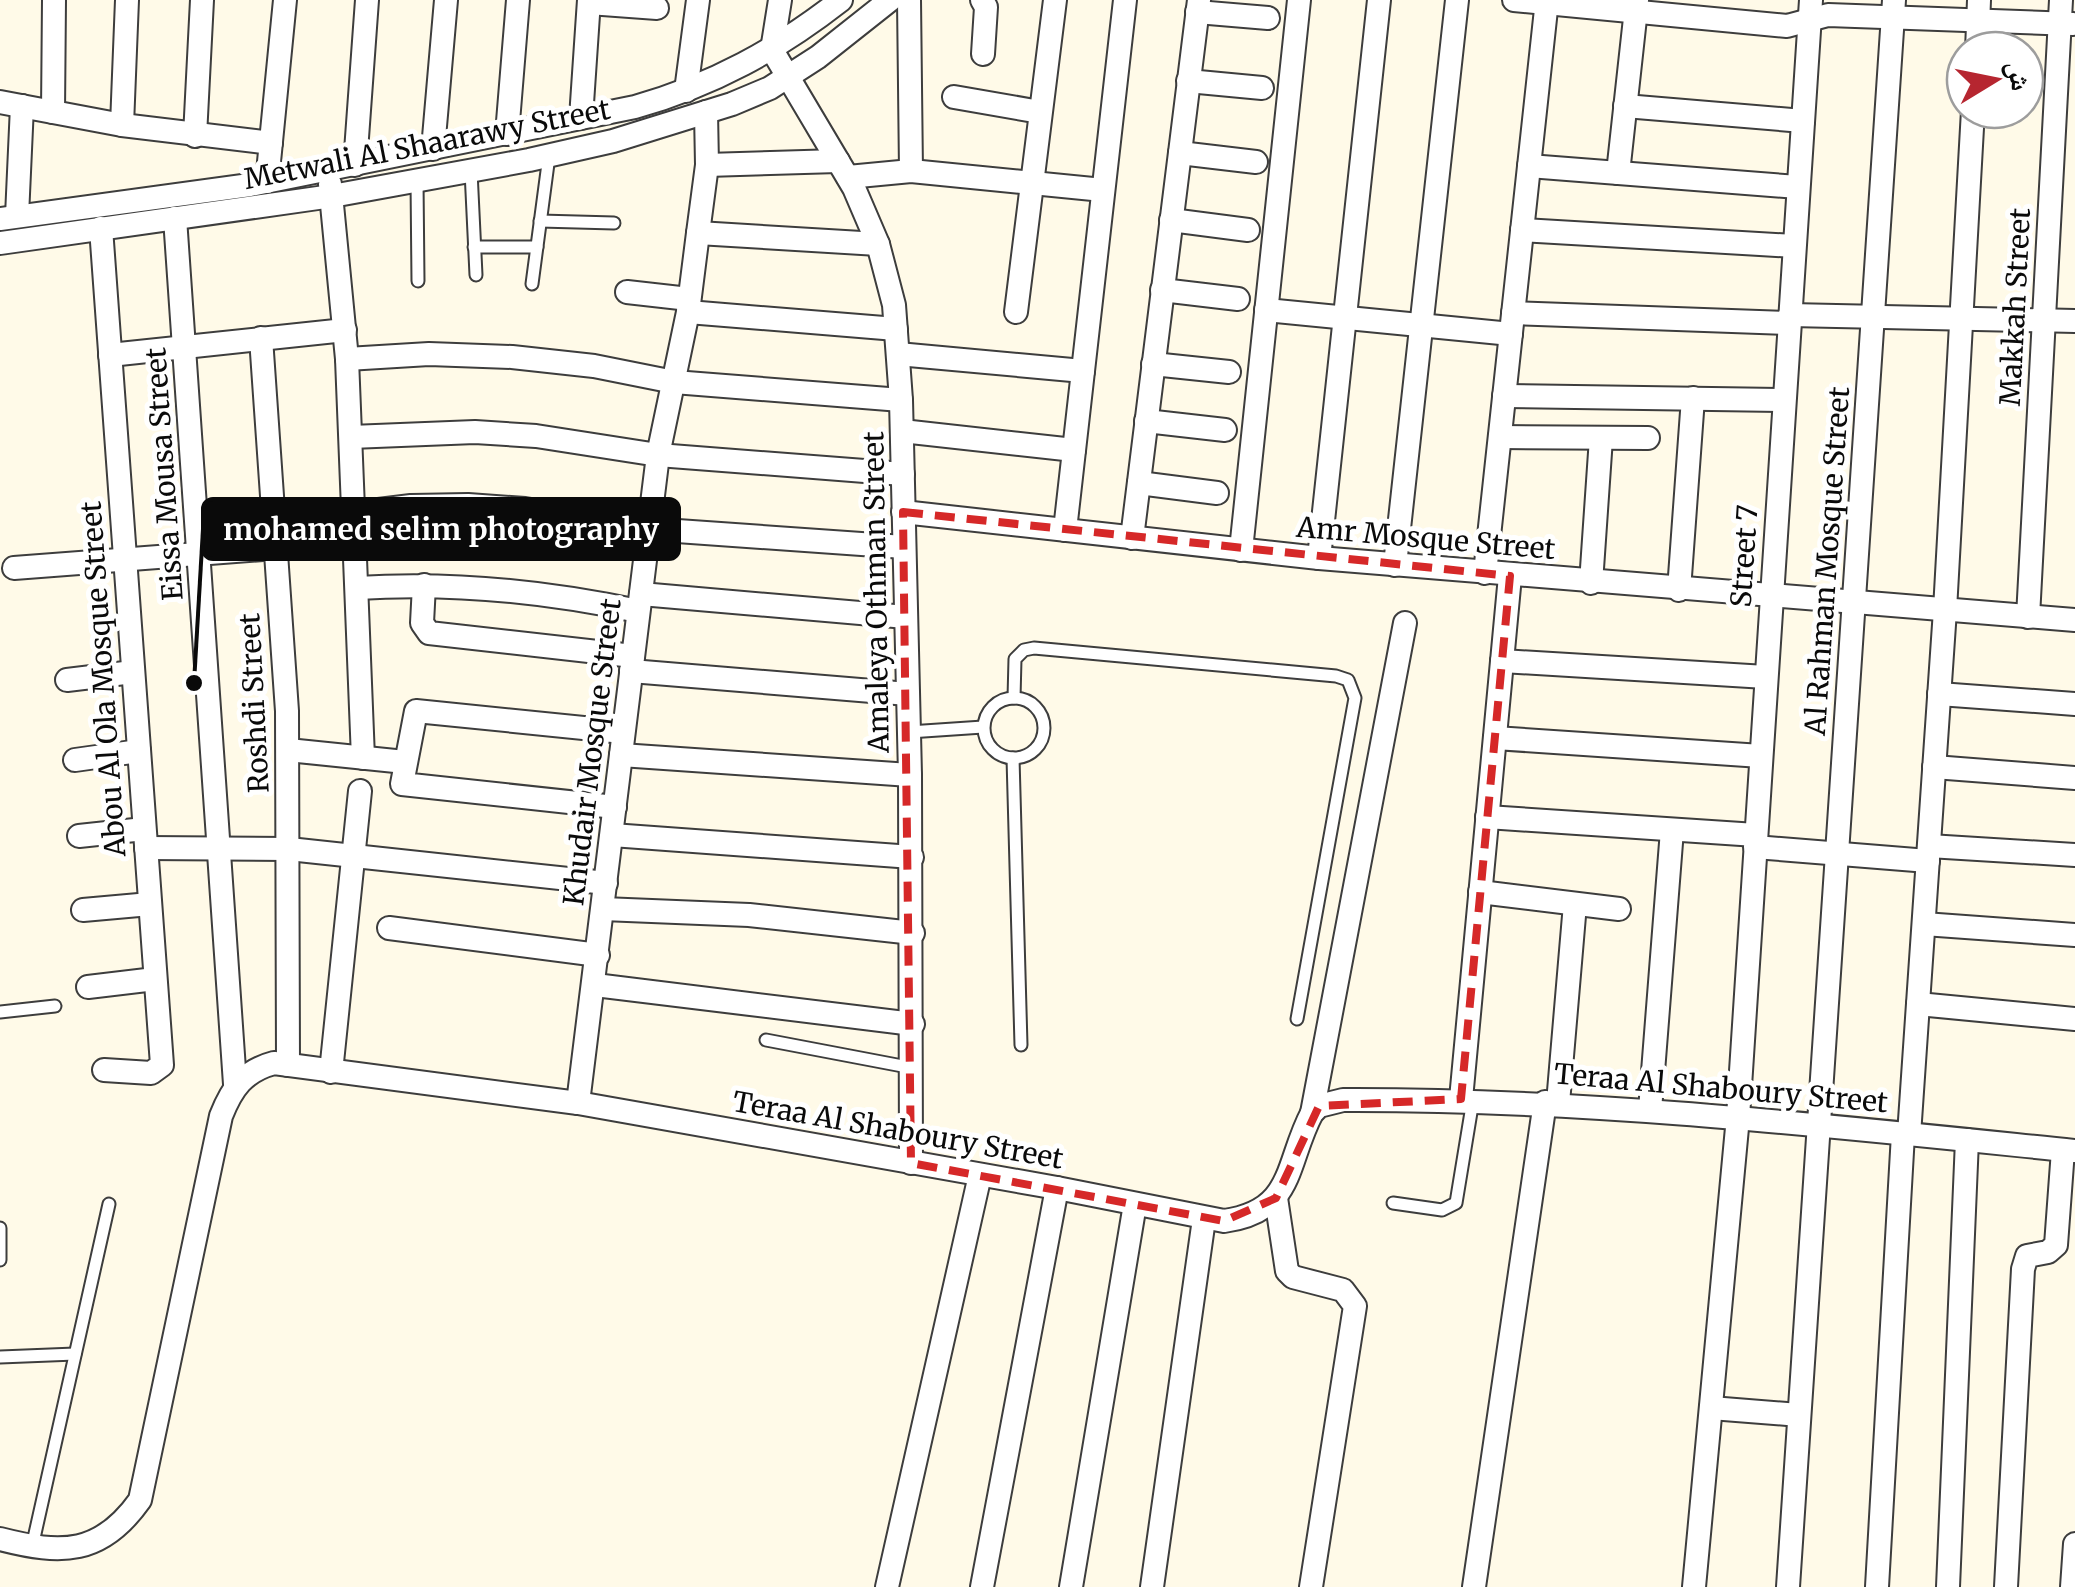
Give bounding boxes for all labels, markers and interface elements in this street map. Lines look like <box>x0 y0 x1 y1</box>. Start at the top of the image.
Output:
north arrow <box>1945 30 2045 130</box>
text: ش <box>1999 58 2040 93</box>
street label: Metwali Al Shaarawy Street <box>241 91 613 197</box>
street label: Makkah Street <box>1992 207 2038 407</box>
street label: Eissa Mousa Street <box>137 346 191 602</box>
street label: Al Rahman Mosque Street <box>1797 385 1857 738</box>
street label: Amaleya Othman Street <box>855 431 897 754</box>
callout: mohamed selim photography <box>203 499 679 559</box>
street label: Abou Al Ola Mosque Street <box>73 500 133 859</box>
street label: Street 7 <box>1722 503 1766 608</box>
street label: Amr Mosque Street <box>1294 509 1557 567</box>
text: mohamed selim photography <box>223 510 659 548</box>
street label: Khudair Mosque Street <box>555 596 629 908</box>
street label: Roshdi Street <box>231 612 277 794</box>
street label: Teraa Al Shaboury Street <box>1553 1055 1889 1121</box>
street label: Teraa Al Shaboury Street <box>730 1083 1066 1177</box>

